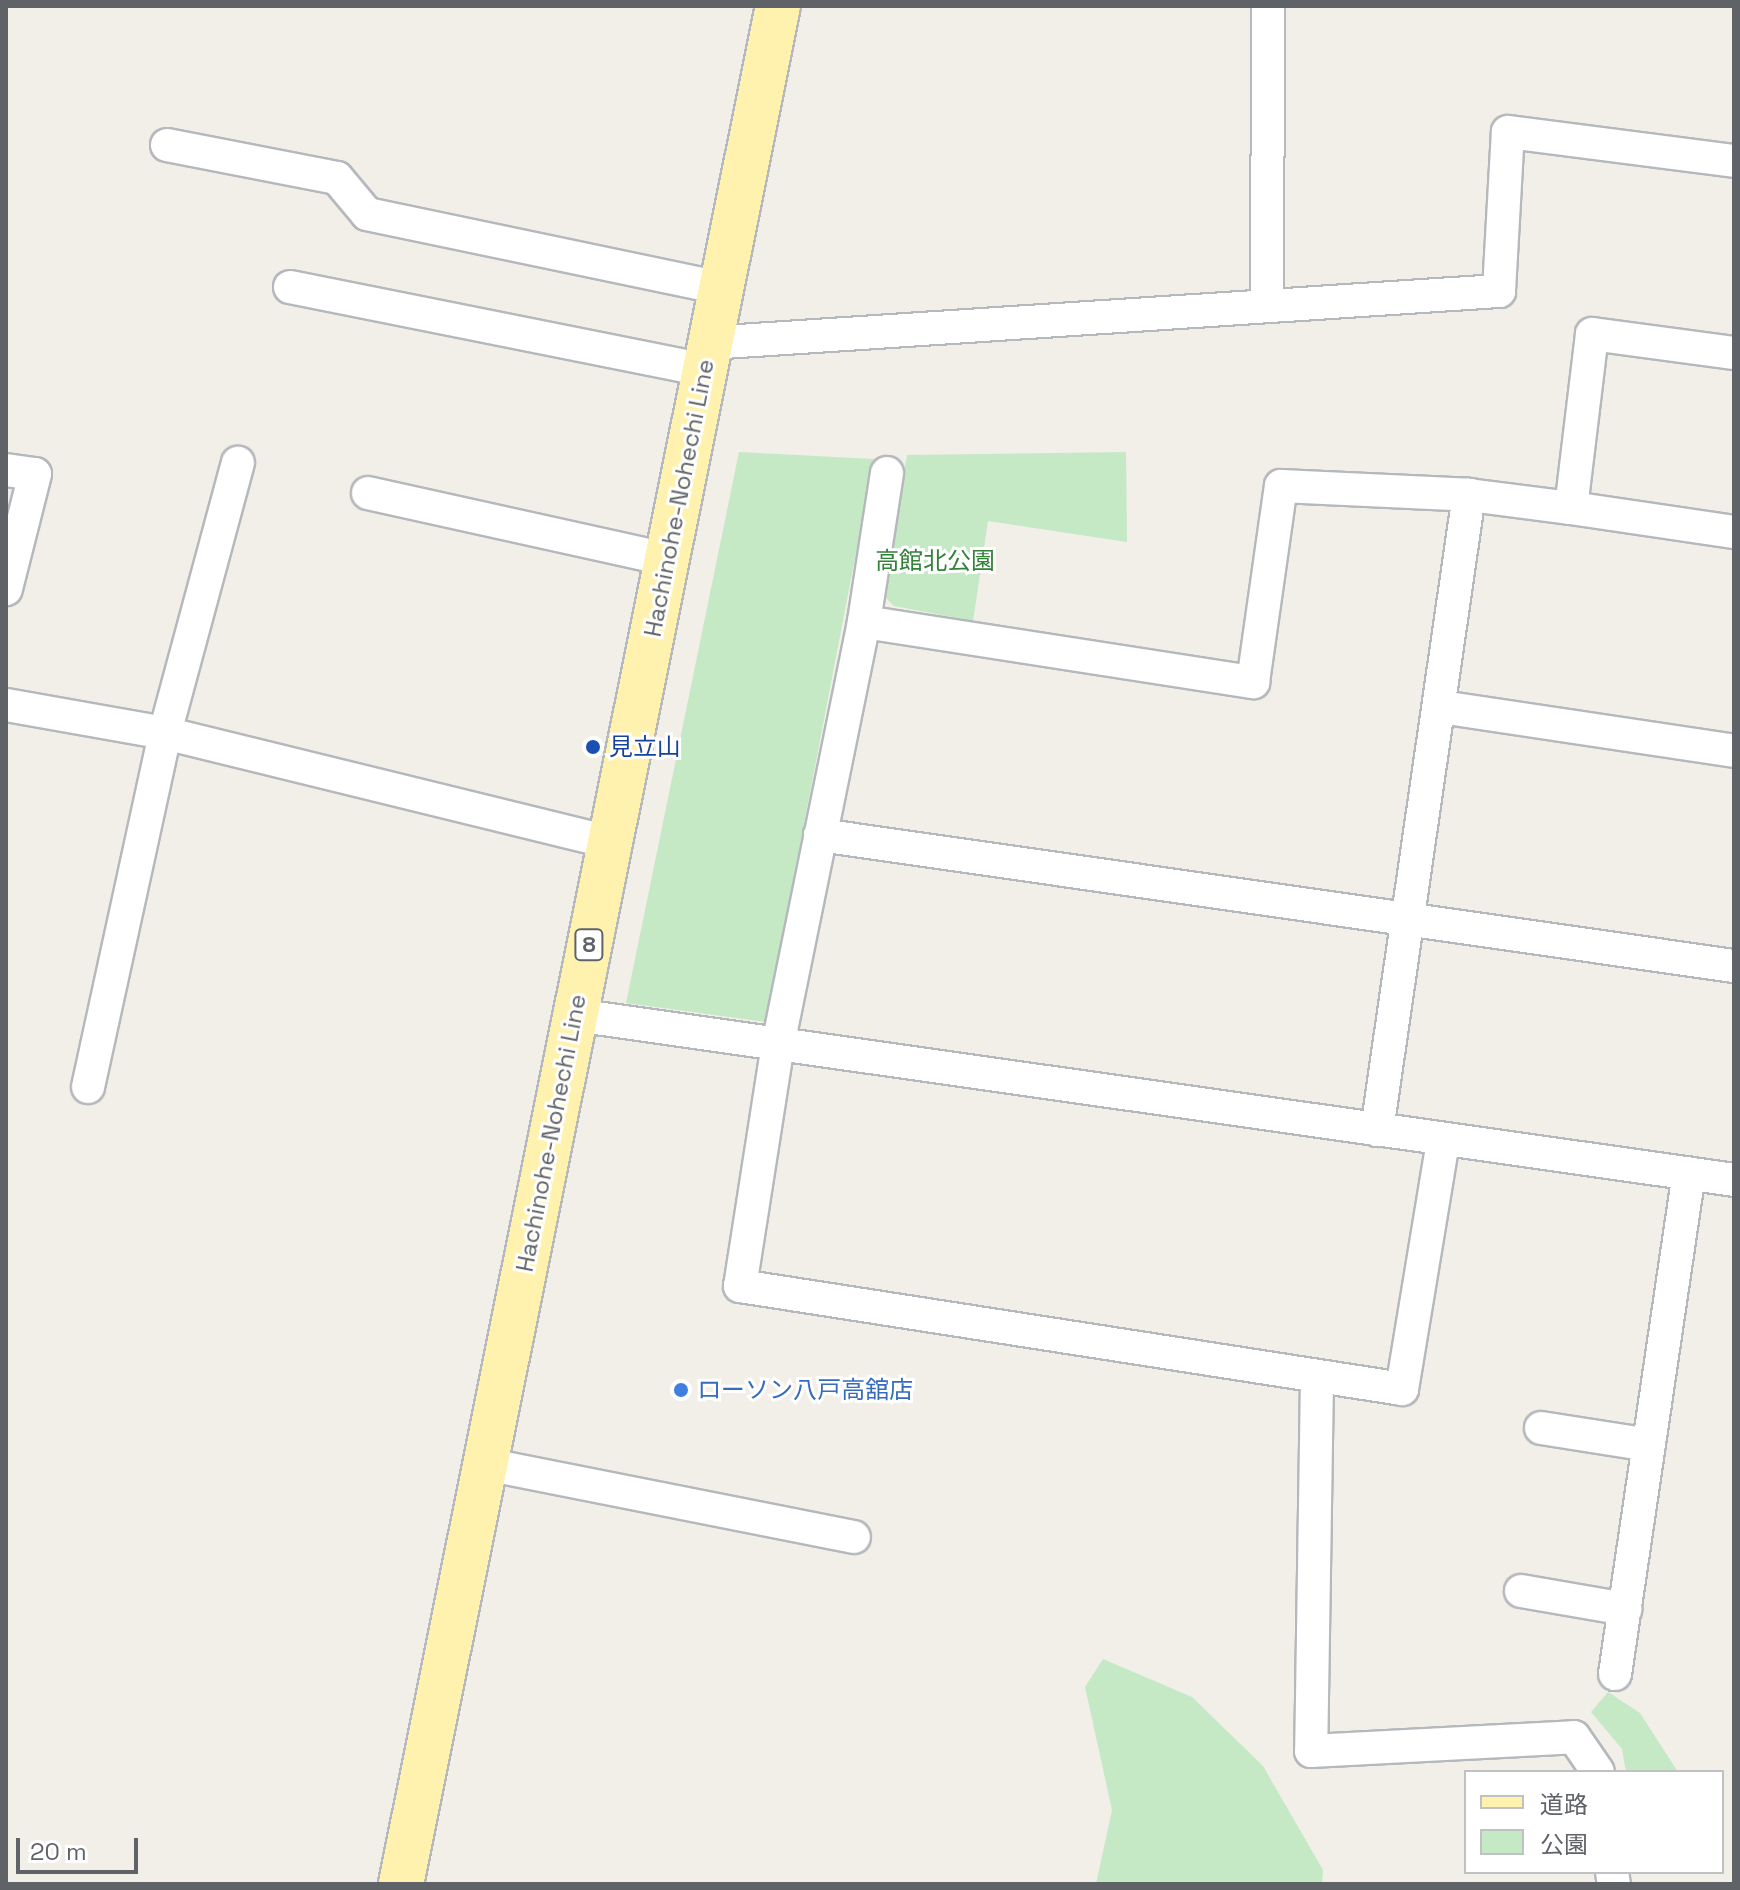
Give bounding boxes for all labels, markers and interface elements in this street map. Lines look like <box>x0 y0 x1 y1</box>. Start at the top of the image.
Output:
street label: Hachinohe-Nohechi Line <box>638 357 720 639</box>
park label: 高館北公園 <box>875 547 995 575</box>
place label: 見立山 <box>609 733 681 761</box>
marker: 見立山 <box>584 738 602 756</box>
road number: 8 <box>573 927 605 963</box>
street label: Hachinohe-Nohechi Line <box>510 992 592 1274</box>
place label: ローソン八戸高舘店 <box>697 1376 913 1404</box>
marker: ローソン八戸高舘店 <box>672 1381 690 1399</box>
legend <box>1464 1770 1724 1874</box>
text: 道路 <box>1540 1789 1588 1820</box>
scale bar <box>20 1822 142 1872</box>
text: 公園 <box>1540 1829 1588 1860</box>
text: 20 m <box>30 1836 87 1867</box>

